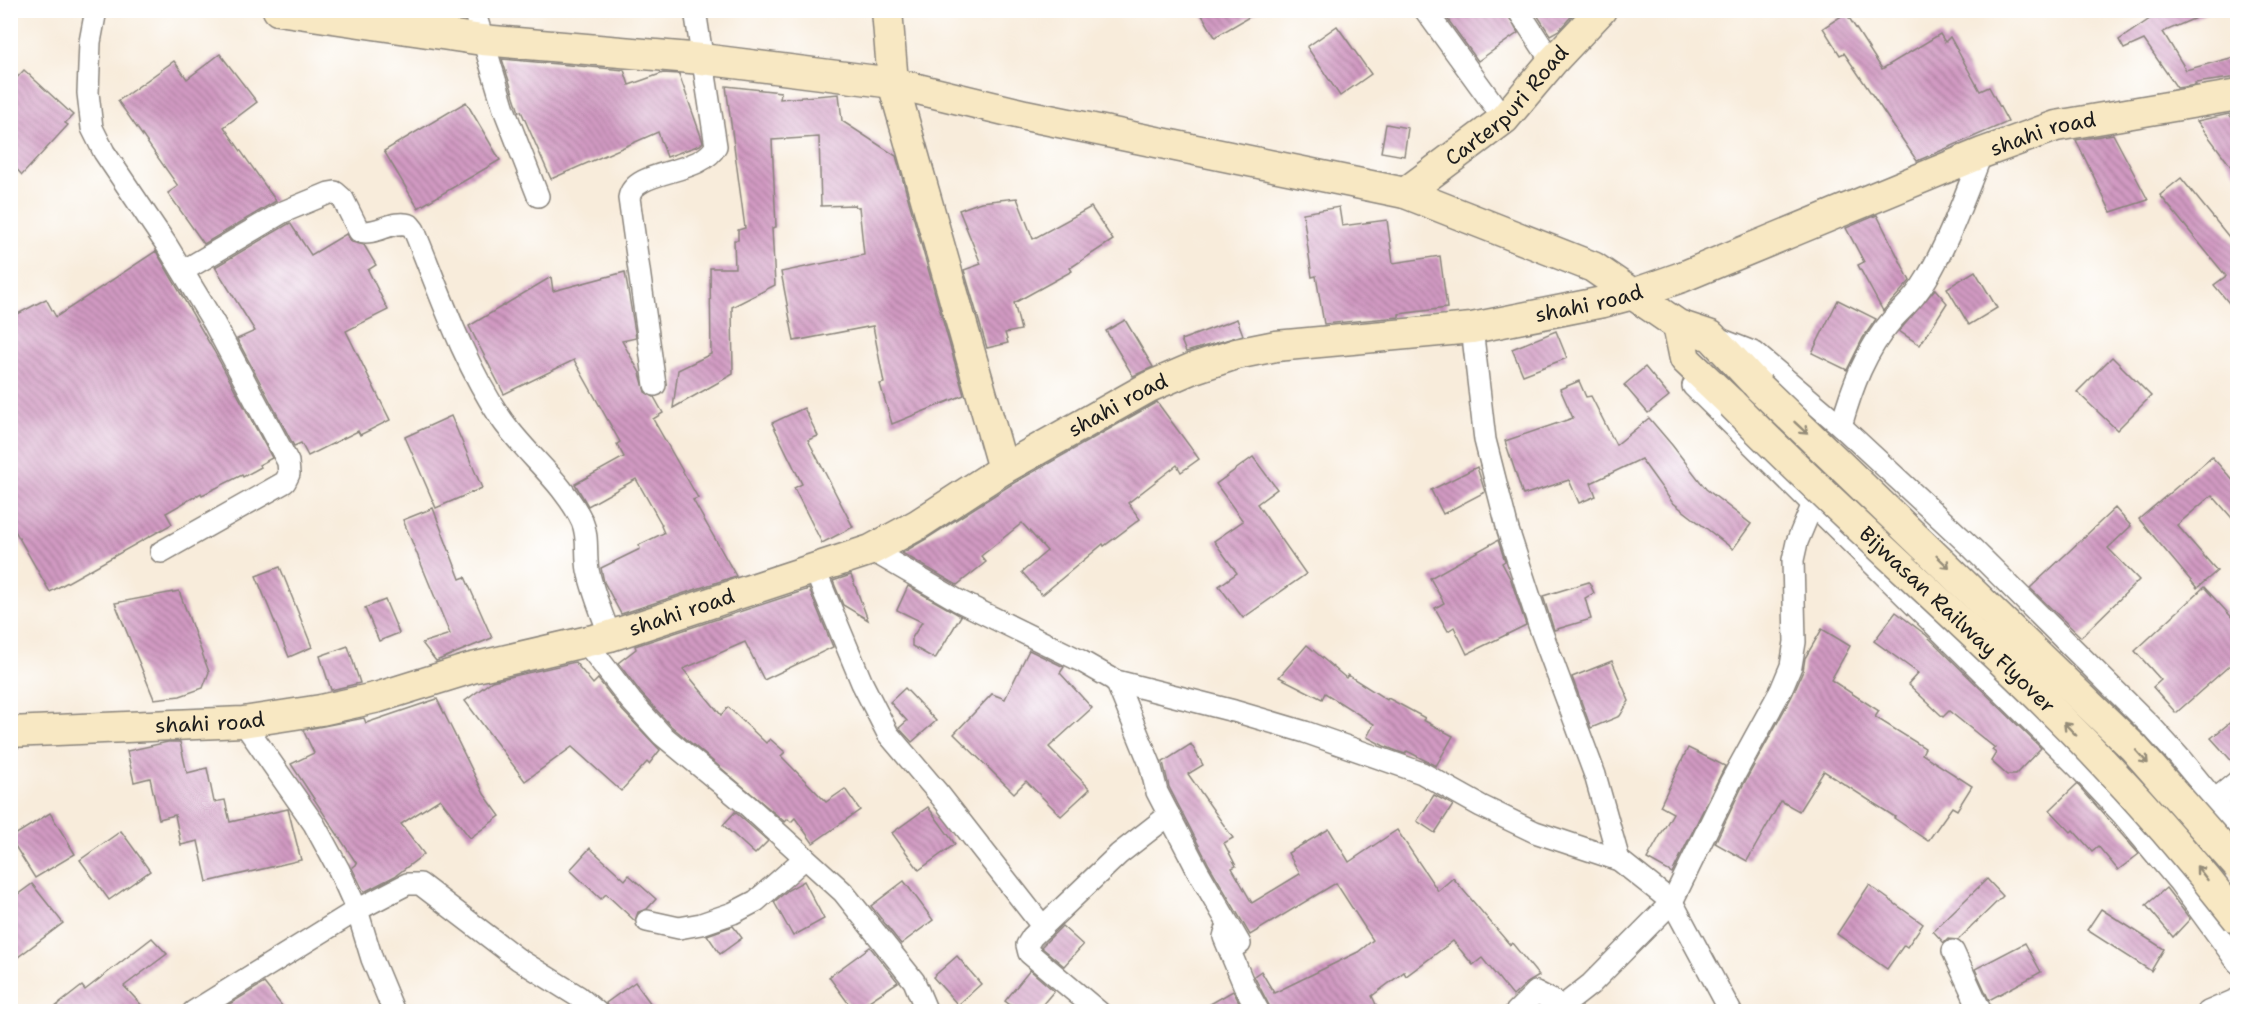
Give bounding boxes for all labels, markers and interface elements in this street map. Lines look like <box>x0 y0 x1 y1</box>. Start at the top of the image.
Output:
street label: Carterpuri Road <box>1439 39 1575 172</box>
street label: shahi road <box>1986 105 2098 163</box>
street label: shahi road <box>1533 278 1647 329</box>
street label: shahi road <box>1063 367 1172 444</box>
one-way arrow <box>1794 420 1809 435</box>
street label: Bijwasan Railway Flyover <box>1853 520 2062 720</box>
one-way arrow <box>1935 555 1950 570</box>
street label: shahi road <box>625 582 738 643</box>
street label: shahi road <box>154 705 267 740</box>
one-way arrow <box>2063 721 2078 736</box>
one-way arrow <box>2135 749 2149 764</box>
one-way arrow <box>2195 865 2208 881</box>

